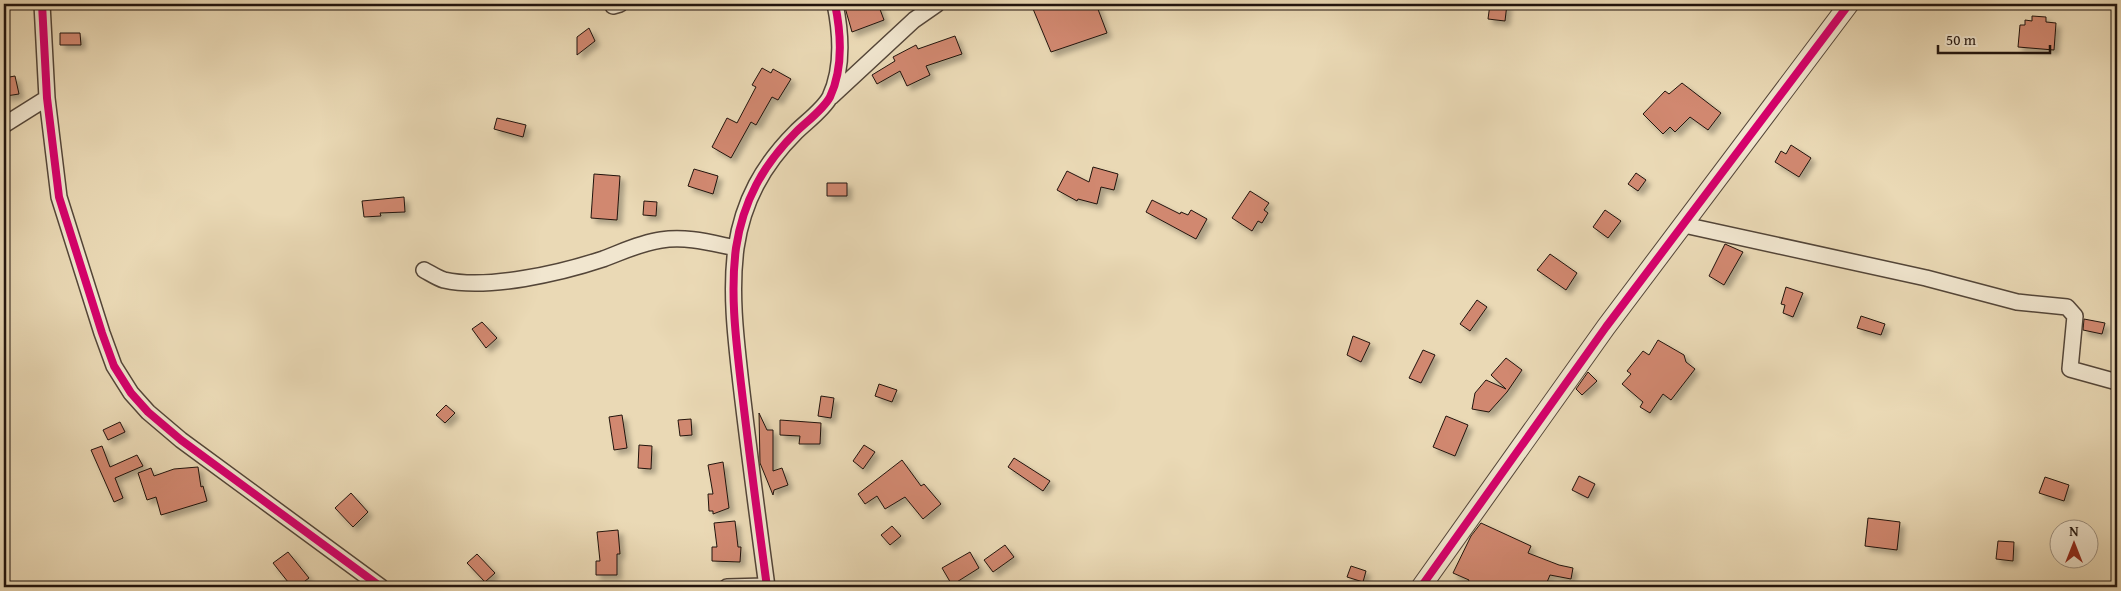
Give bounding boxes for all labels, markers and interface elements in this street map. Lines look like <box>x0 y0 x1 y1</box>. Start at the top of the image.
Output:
scale bar <box>1938 22 2051 54</box>
text: 50 m <box>1946 29 1977 50</box>
north arrow <box>2048 518 2098 568</box>
text: N <box>2069 521 2079 541</box>

